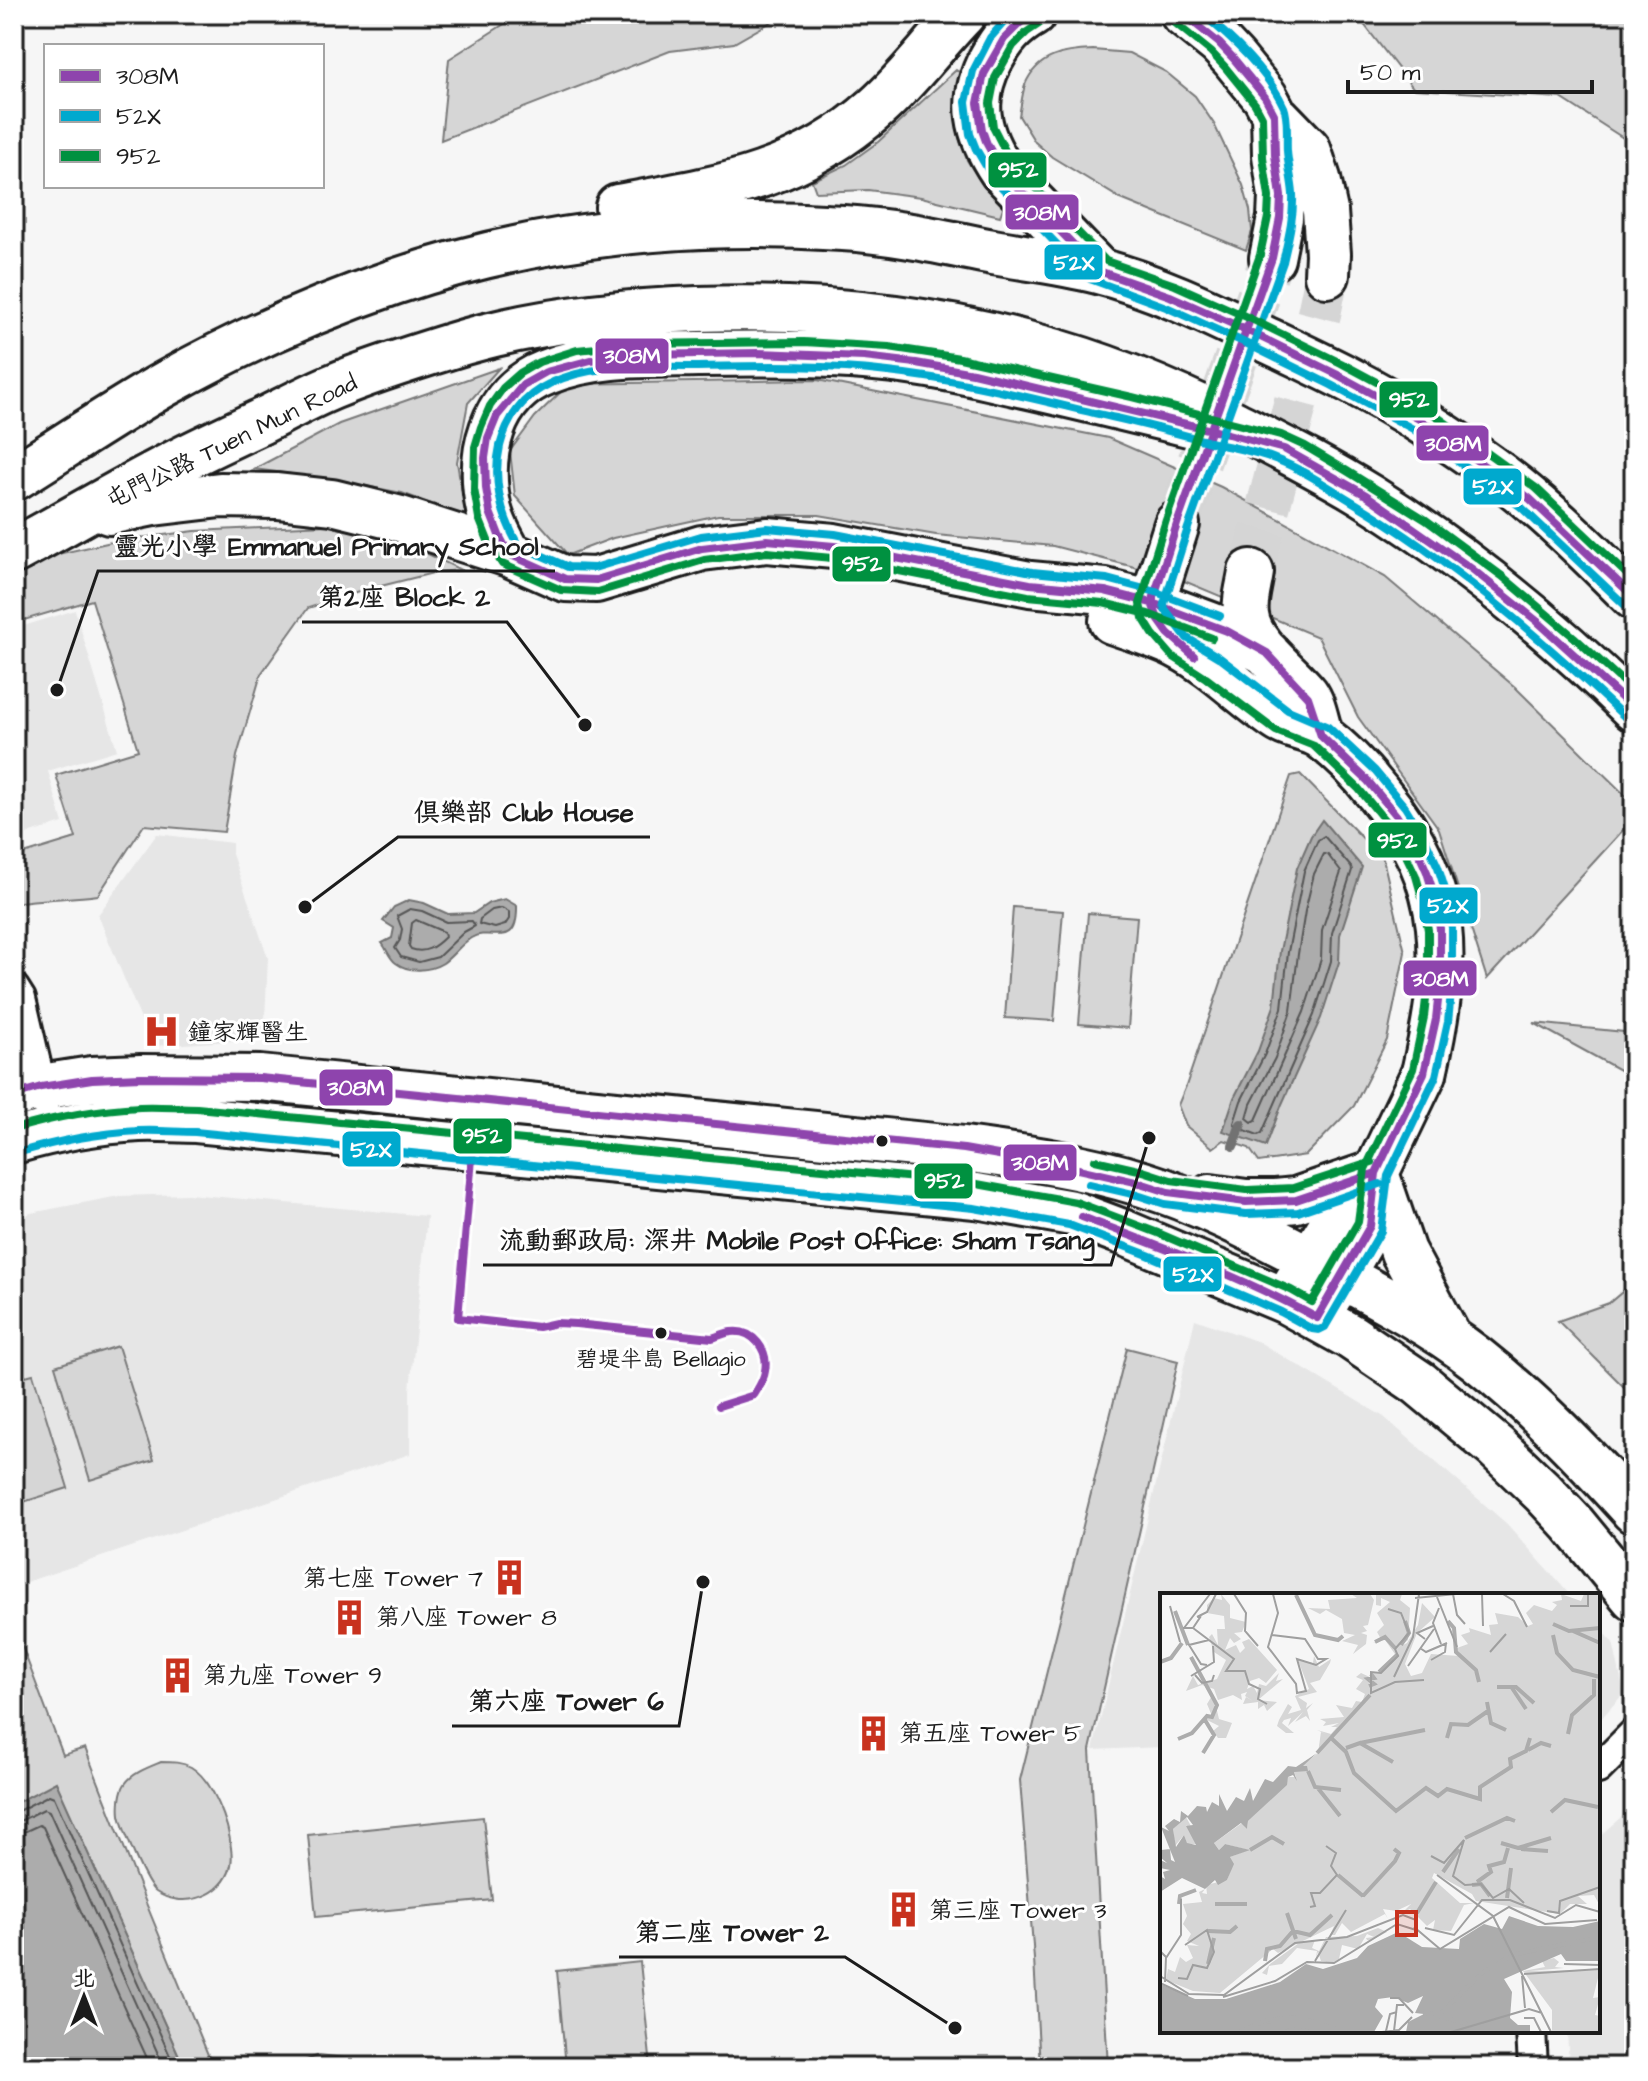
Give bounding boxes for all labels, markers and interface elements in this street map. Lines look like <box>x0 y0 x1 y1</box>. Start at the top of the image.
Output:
legend <box>44 44 324 188</box>
scale bar <box>1348 44 1592 94</box>
text: 50 m <box>1360 56 1421 90</box>
text: 308M <box>116 60 179 94</box>
text: 52X <box>116 100 161 134</box>
text: 952 <box>116 140 161 174</box>
line badge: 952 <box>987 151 1048 189</box>
text: 952 <box>998 155 1039 186</box>
line badge: 308M <box>1004 193 1080 231</box>
text: 308M <box>1012 198 1071 229</box>
line badge: 52X <box>1043 243 1104 281</box>
text: 52X <box>1053 248 1095 279</box>
line badge: 308M <box>594 337 670 375</box>
text: 308M <box>602 341 661 372</box>
street label: 屯門公路 Tuen Mun Road <box>100 366 363 518</box>
line badge: 952 <box>1378 380 1439 419</box>
text: 952 <box>1389 385 1430 416</box>
line badge: 308M <box>1415 424 1490 462</box>
text: 308M <box>1423 429 1482 460</box>
line badge: 52X <box>1462 467 1523 506</box>
text: 52X <box>1472 472 1514 503</box>
callout: 靈光小學 Emmanuel Primary School <box>98 521 555 571</box>
text: 靈光小學 Emmanuel Primary School <box>114 529 539 568</box>
line badge: 952 <box>831 545 892 583</box>
text: 952 <box>842 549 883 580</box>
callout: 第2座 Block 2 <box>302 572 507 622</box>
text: 第2座 Block 2 <box>318 580 490 616</box>
callout: 俱樂部 Club House <box>398 787 650 837</box>
text: 俱樂部 Club House <box>414 795 634 831</box>
line badge: 952 <box>1367 821 1428 859</box>
text: 952 <box>1377 826 1418 857</box>
line badge: 52X <box>1418 886 1479 925</box>
text: 52X <box>1427 891 1469 922</box>
line badge: 308M <box>1402 959 1478 997</box>
text: 308M <box>1410 964 1469 995</box>
hospital icon: 鐘家輝醫生 <box>143 1013 181 1051</box>
place label: 鐘家輝醫生 <box>188 1016 308 1050</box>
line badge: 308M <box>318 1068 394 1107</box>
text: 308M <box>326 1073 385 1104</box>
line badge: 952 <box>452 1117 513 1155</box>
text: 952 <box>462 1121 503 1152</box>
line badge: 52X <box>341 1130 402 1168</box>
unlabelled marker <box>874 1133 890 1149</box>
text: 52X <box>350 1135 392 1166</box>
line badge: 308M <box>1002 1143 1078 1182</box>
text: 308M <box>1010 1148 1069 1179</box>
line badge: 952 <box>913 1162 974 1200</box>
text: 952 <box>924 1166 965 1197</box>
callout: 流動郵政局: 深井 Mobile Post Office: Sham Tsang <box>483 1215 1111 1265</box>
text: 流動郵政局: 深井 Mobile Post Office: Sham Tsang <box>499 1223 1095 1262</box>
line badge: 52X <box>1162 1255 1223 1293</box>
text: 52X <box>1172 1260 1214 1291</box>
marker: 碧堤半島 Bellagio <box>653 1325 669 1341</box>
place label: 碧堤半島 Bellagio <box>576 1344 746 1376</box>
building icon: 第七座 Tower 7 <box>490 1559 528 1597</box>
place label: 第七座 Tower 7 <box>303 1562 483 1596</box>
inset map <box>1160 1593 1600 2033</box>
building icon: 第八座 Tower 8 <box>331 1598 369 1636</box>
place label: 第八座 Tower 8 <box>376 1601 557 1635</box>
building icon: 第九座 Tower 9 <box>158 1656 196 1694</box>
place label: 第九座 Tower 9 <box>203 1659 382 1693</box>
callout: 第六座 Tower 6 <box>452 1676 679 1726</box>
text: 第六座 Tower 6 <box>468 1684 664 1720</box>
building icon: 第五座 Tower 5 <box>854 1714 892 1752</box>
place label: 第五座 Tower 5 <box>899 1717 1081 1751</box>
building icon: 第三座 Tower 3 <box>884 1891 922 1929</box>
place label: 第三座 Tower 3 <box>929 1894 1107 1928</box>
callout: 第二座 Tower 2 <box>619 1907 845 1957</box>
text: 第二座 Tower 2 <box>635 1915 829 1951</box>
north arrow <box>44 1957 124 2037</box>
text: 北 <box>73 1963 95 1994</box>

